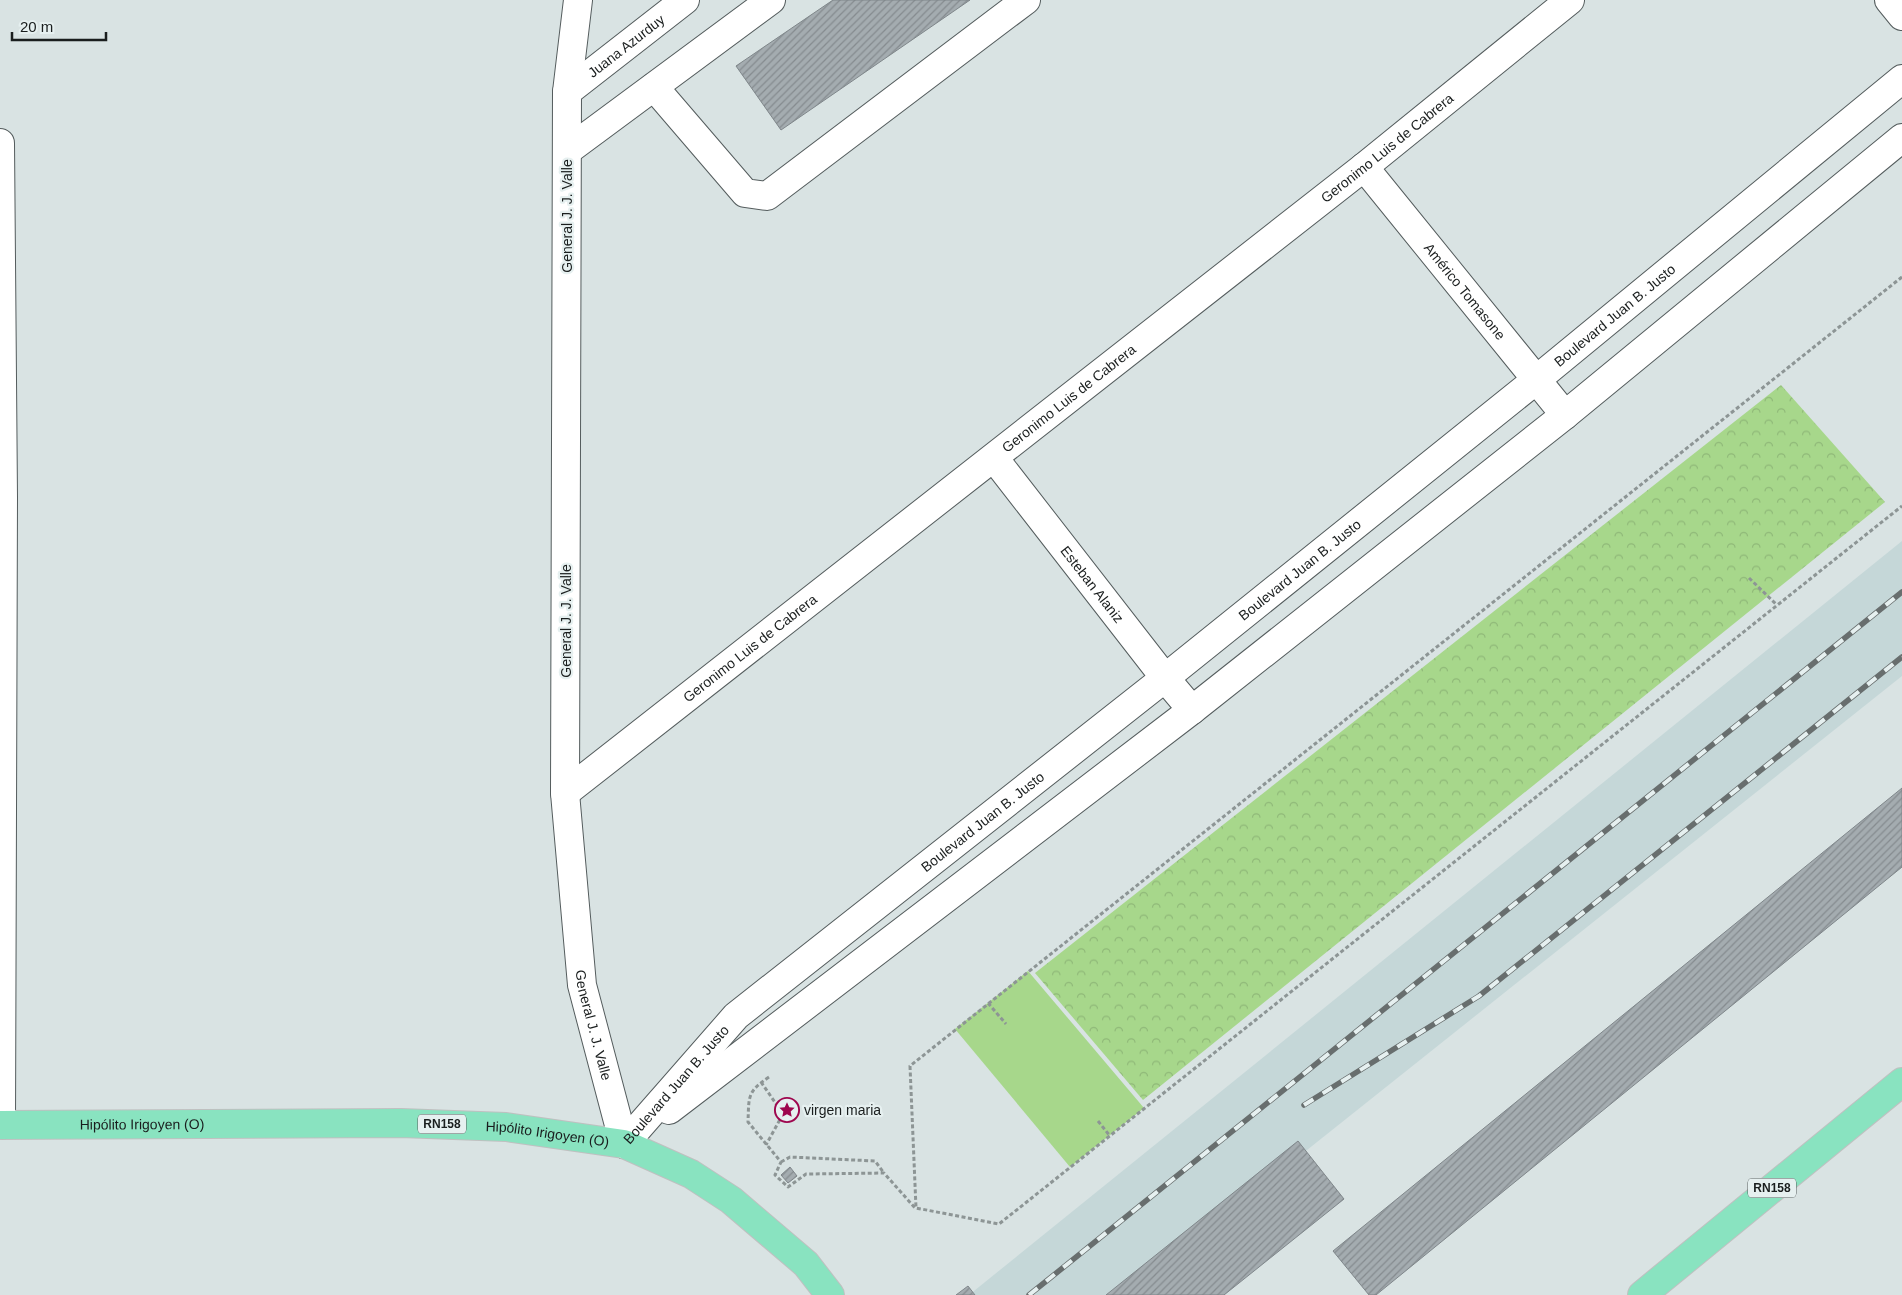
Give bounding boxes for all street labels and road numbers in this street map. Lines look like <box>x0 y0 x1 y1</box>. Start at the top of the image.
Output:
street label: Juana Azurduy <box>585 11 668 81</box>
street label: Geronimo Luis de Cabrera <box>1318 90 1457 206</box>
street label: General J. J. Valle <box>559 159 575 273</box>
street label: Américo Tomasone <box>1421 240 1509 343</box>
street label: Boulevard Juan B. Justo <box>1551 261 1679 370</box>
street label: Geronimo Luis de Cabrera <box>999 341 1139 456</box>
street label: Boulevard Juan B. Justo <box>1235 516 1364 624</box>
street label: Esteban Alaniz <box>1057 543 1127 626</box>
street label: General J. J. Valle <box>558 564 574 678</box>
street label: Geronimo Luis de Cabrera <box>680 591 820 705</box>
street label: Boulevard Juan B. Justo <box>918 768 1047 875</box>
street label: General J. J. Valle <box>573 969 615 1082</box>
street label: Boulevard Juan B. Justo <box>620 1022 732 1147</box>
road number: RN158 <box>418 1114 466 1134</box>
street label: Hipólito Irigoyen (O) <box>80 1116 204 1133</box>
street label: Hipólito Irigoyen (O) <box>485 1118 610 1150</box>
road number: RN158 <box>1748 1178 1796 1198</box>

